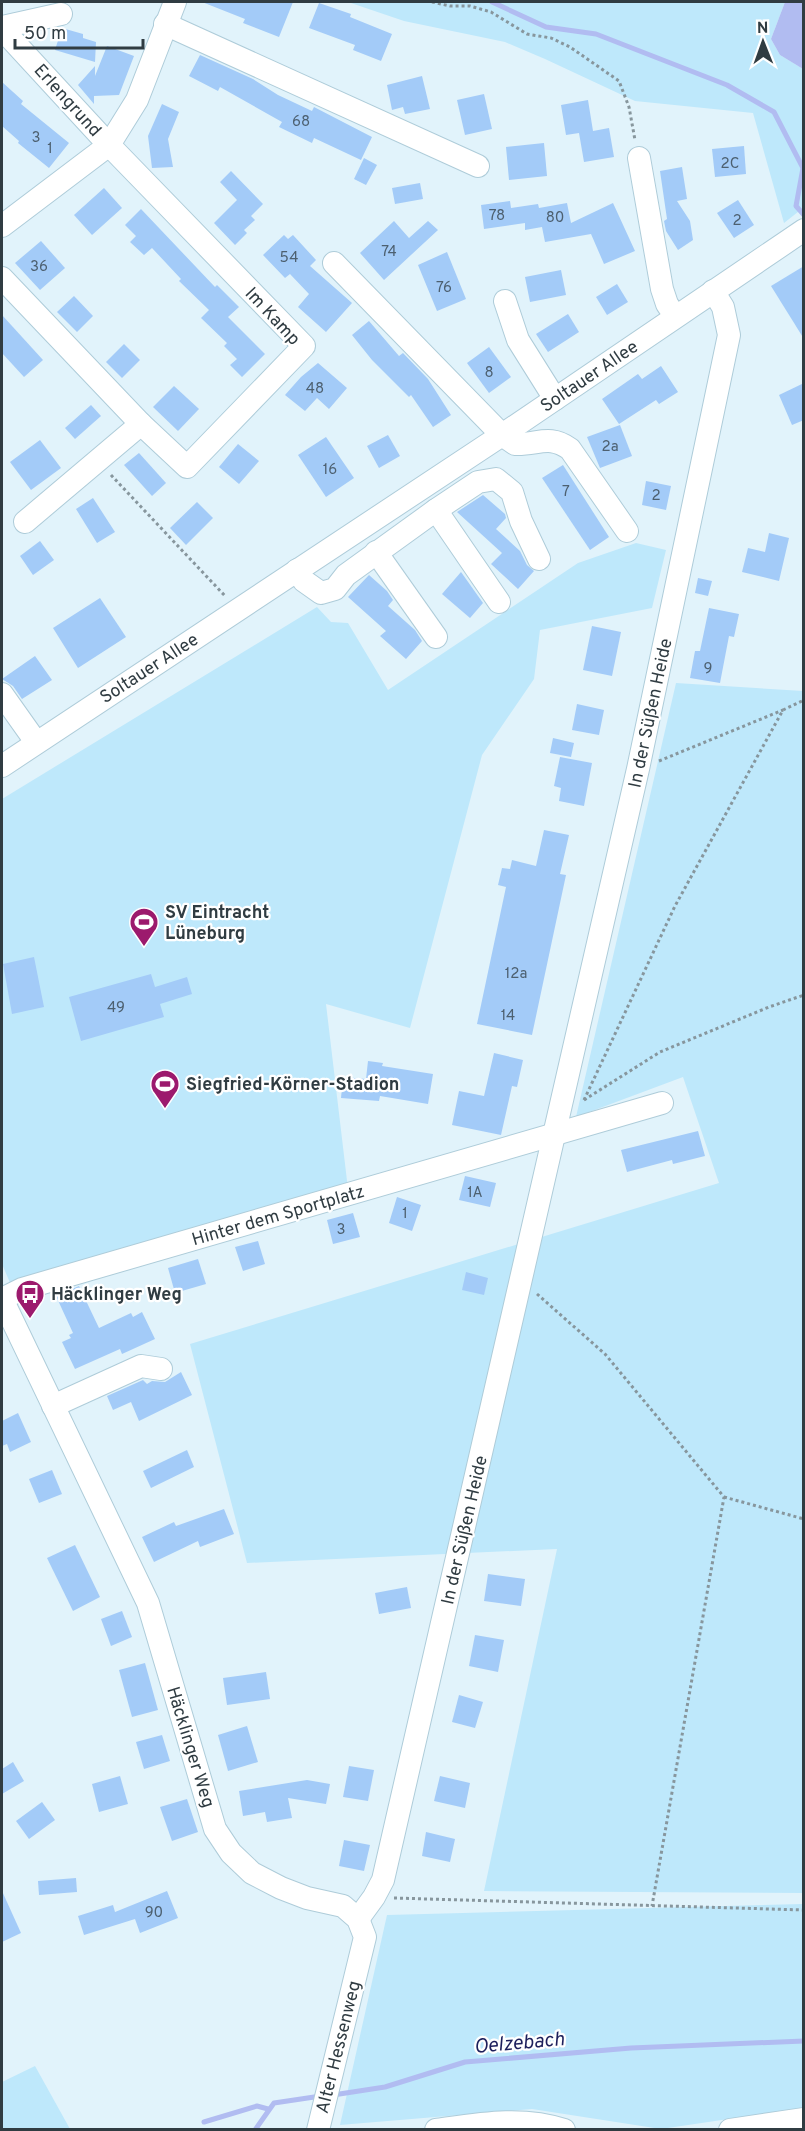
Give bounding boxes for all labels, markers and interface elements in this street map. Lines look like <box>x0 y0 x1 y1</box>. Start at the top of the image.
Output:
scale bar <box>15 12 142 50</box>
north arrow <box>733 12 793 72</box>
text: N <box>757 19 769 39</box>
text: 50 m <box>24 23 66 46</box>
street label: Erlengrund <box>28 60 106 142</box>
house number: 68 <box>292 113 310 132</box>
house number: 3 <box>31 129 41 148</box>
house number: 1 <box>47 140 53 159</box>
house number: 2C <box>721 155 739 174</box>
house number: 78 <box>489 207 505 226</box>
house number: 80 <box>546 209 564 228</box>
house number: 2 <box>732 212 742 231</box>
house number: 74 <box>381 243 397 262</box>
house number: 54 <box>280 249 298 268</box>
house number: 36 <box>30 258 48 277</box>
house number: 76 <box>436 279 452 298</box>
street label: Im Kamp <box>239 283 305 351</box>
street label: Soltauer Allee <box>537 336 643 418</box>
house number: 8 <box>484 364 494 383</box>
house number: 48 <box>306 380 324 399</box>
house number: 2a <box>601 438 619 457</box>
house number: 16 <box>323 461 337 480</box>
house number: 7 <box>562 483 570 502</box>
house number: 2 <box>651 487 661 506</box>
street label: Soltauer Allee <box>96 629 203 710</box>
street label: In der Süßen Heide <box>624 636 679 790</box>
house number: 9 <box>704 660 712 679</box>
place label: SV Eintracht Lüneburg <box>165 902 269 946</box>
sports icon: SV Eintracht Lüneburg <box>128 906 160 948</box>
house number: 12a <box>505 965 527 984</box>
house number: 49 <box>107 999 125 1018</box>
house number: 14 <box>501 1007 515 1026</box>
sports icon: Siegfried-Körner-Stadion <box>149 1068 181 1110</box>
place label: Siegfried-Körner-Stadion <box>186 1074 400 1097</box>
street label: Hinter dem Sportplatz <box>189 1181 367 1252</box>
house number: 1A <box>467 1184 483 1203</box>
house number: 1 <box>402 1205 408 1224</box>
house number: 3 <box>336 1221 346 1240</box>
bus stop icon: Häcklinger Weg <box>14 1278 46 1320</box>
place label: Häcklinger Weg <box>51 1284 182 1307</box>
street label: In der Süßen Heide <box>437 1453 494 1607</box>
street label: Häcklinger Weg <box>160 1684 219 1811</box>
house number: 90 <box>145 1904 163 1923</box>
street label: Alter Hessenweg <box>312 1979 367 2116</box>
water label: Oelzebach <box>473 2027 566 2061</box>

